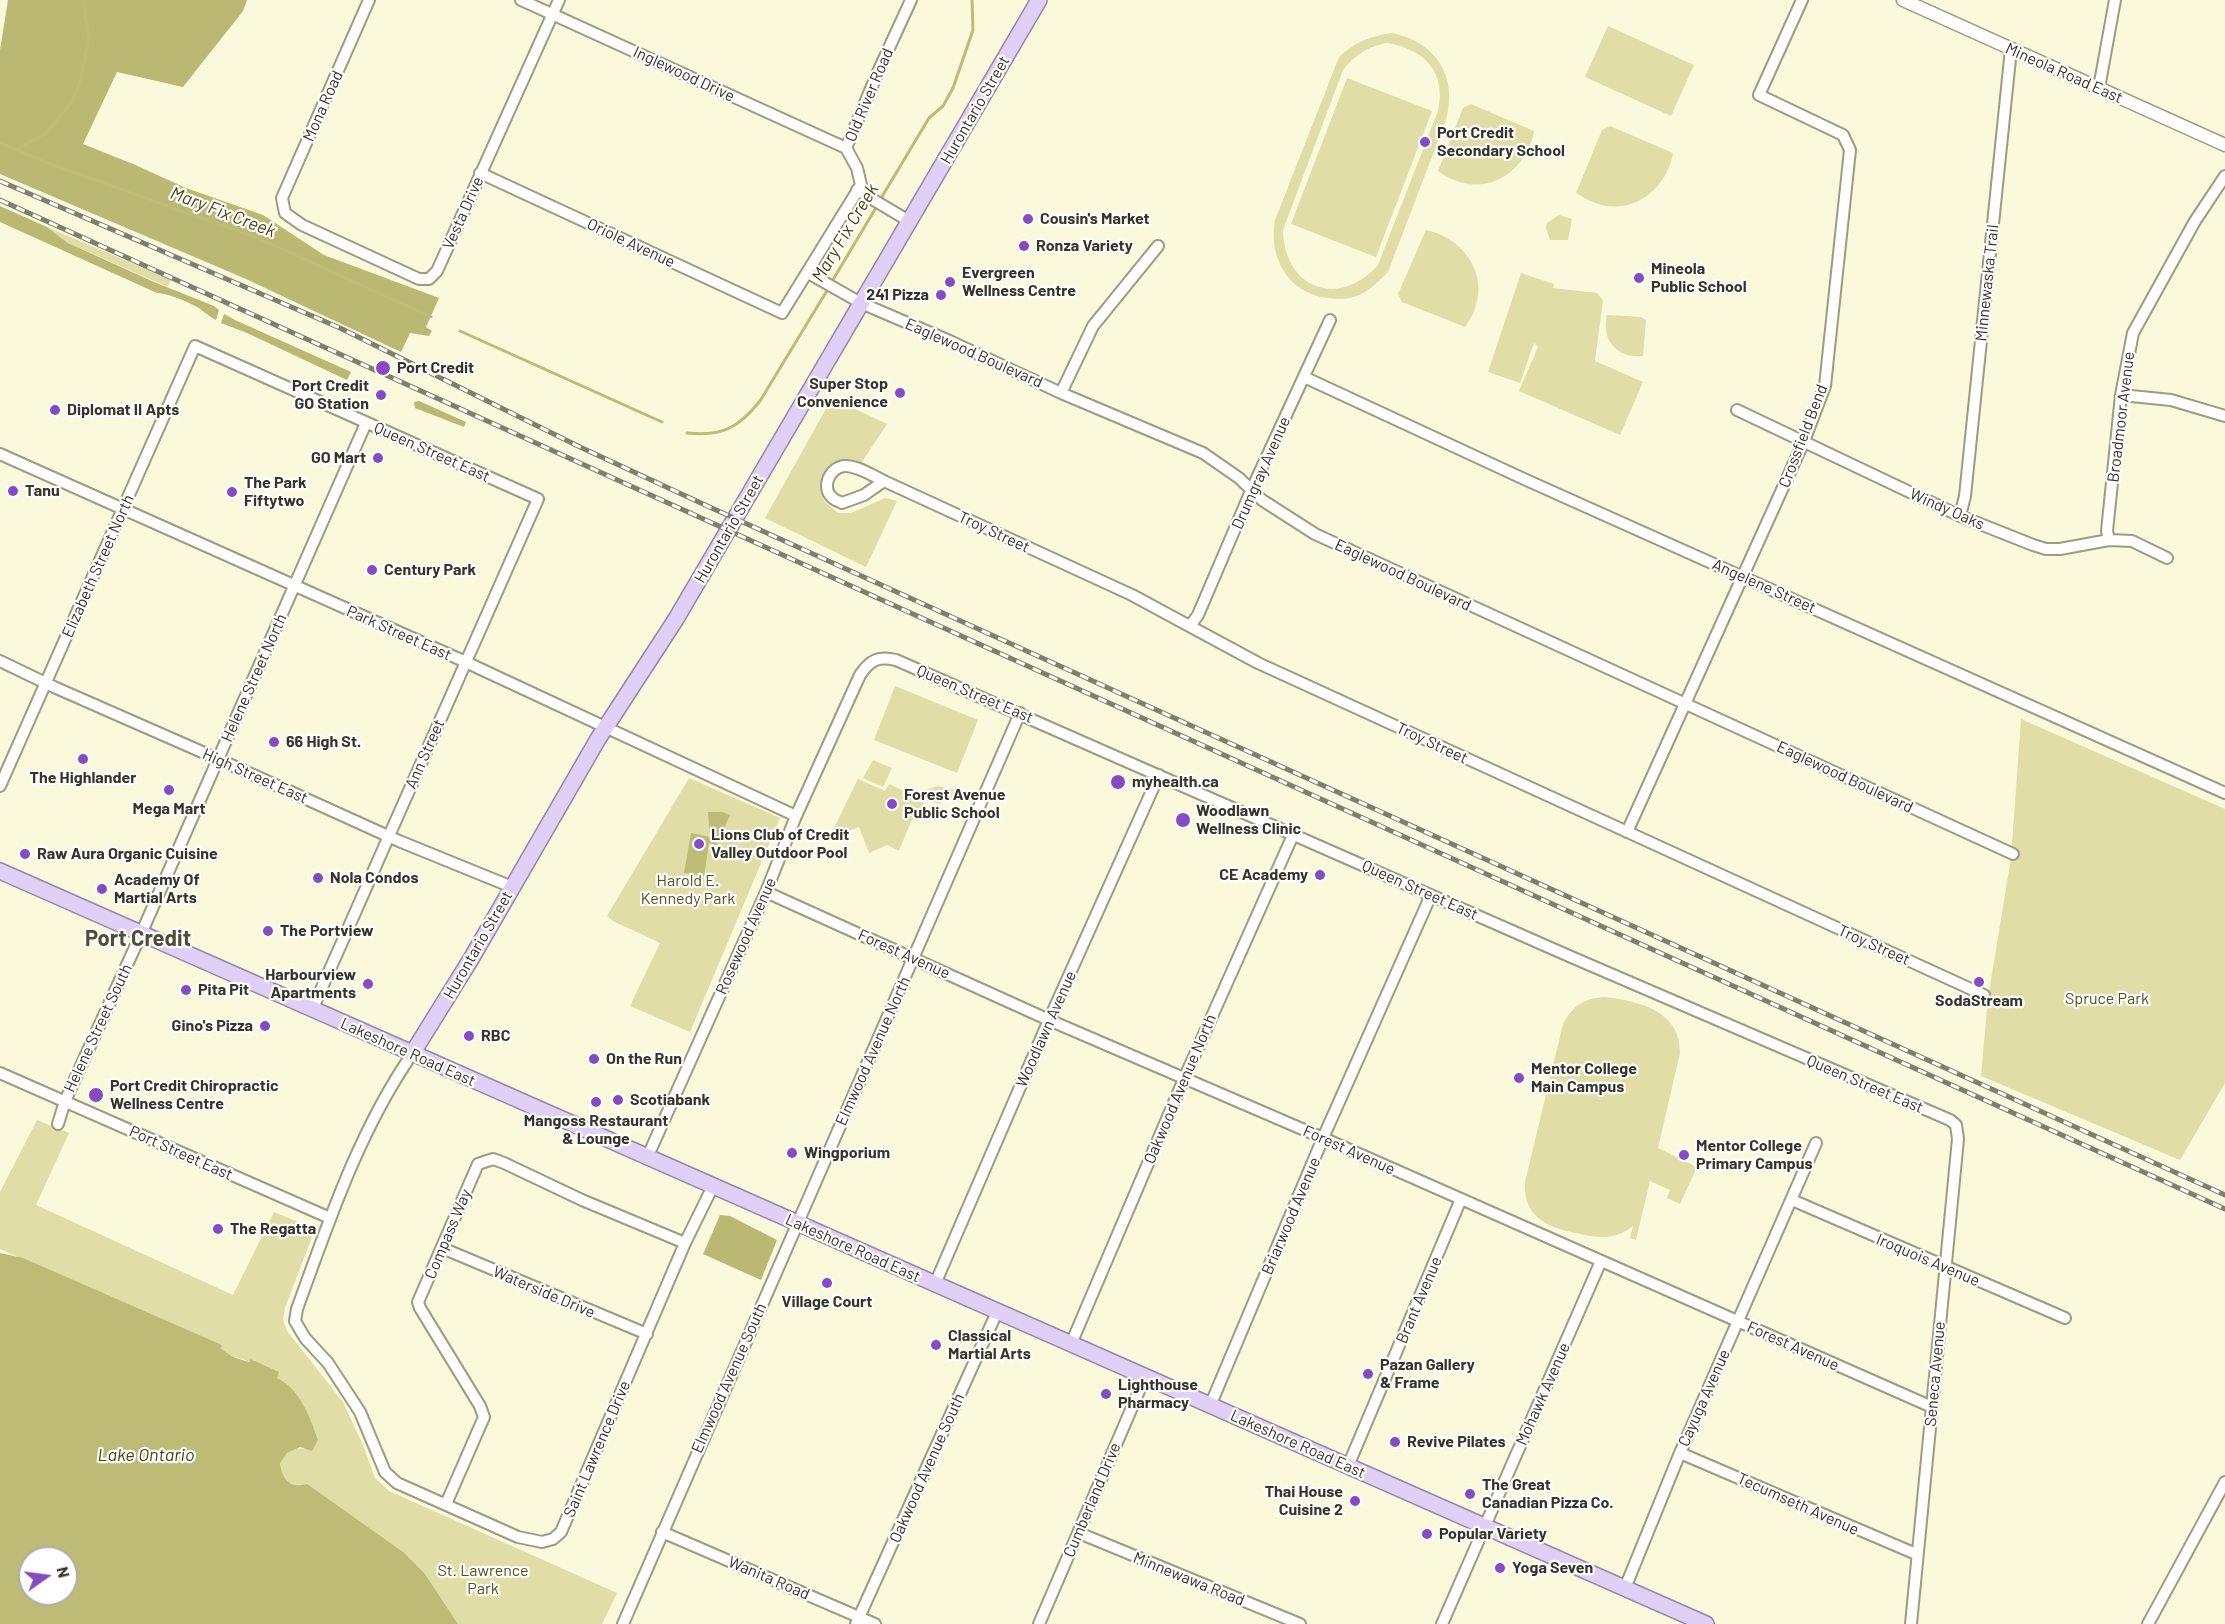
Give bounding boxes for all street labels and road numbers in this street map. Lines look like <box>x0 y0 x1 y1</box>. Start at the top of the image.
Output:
street label: Mineola Road East <box>2002 39 2126 107</box>
street label: Inglewood Drive <box>630 42 738 106</box>
street label: Old River Road <box>841 45 897 145</box>
street label: Hurontario Street <box>936 53 1014 167</box>
street label: Mona Road <box>299 68 347 144</box>
street label: Vesta Drive <box>438 174 488 252</box>
street label: Oriole Avenue <box>584 214 678 272</box>
street label: Minnewaska Trail <box>1971 224 2003 342</box>
street label: Eaglewood Boulevard <box>902 314 1046 392</box>
street label: Broadmoor Avenue <box>2103 350 2139 484</box>
street label: Crossfield Bend <box>1774 382 1832 490</box>
street label: Drumgray Avenue <box>1228 414 1294 532</box>
street label: Queen Street East <box>371 418 493 486</box>
street label: Hurontario Street <box>690 472 768 586</box>
street label: Windy Oaks <box>1907 484 1987 534</box>
street label: Elizabeth Street North <box>58 492 138 640</box>
street label: Troy Street <box>955 507 1033 557</box>
street label: Eaglewood Boulevard <box>1332 535 1474 615</box>
street label: Angelene Street <box>1709 555 1819 617</box>
street label: Park Street East <box>344 601 454 665</box>
street label: Helene Street North <box>217 611 291 745</box>
street label: Queen Street East <box>914 661 1036 727</box>
street label: Ann Street <box>401 716 449 792</box>
street label: Troy Street <box>1393 718 1471 768</box>
street label: Eaglewood Boulevard <box>1774 737 1916 817</box>
street label: High Street East <box>199 744 311 808</box>
street label: Queen Street East <box>1359 856 1481 924</box>
street label: Rosewood Avenue <box>712 875 780 997</box>
street label: Hurontario Street <box>439 888 517 1002</box>
street label: Troy Street <box>1835 921 1913 969</box>
street label: Forest Avenue <box>855 925 953 983</box>
street label: Helene Street South <box>60 961 136 1095</box>
street label: Woodlawn Avenue <box>1012 968 1080 1090</box>
street label: Elmwood Avenue North <box>831 973 915 1129</box>
street label: Oakwood Avenue North <box>1140 1011 1220 1167</box>
street label: Lakeshore Road East <box>338 1014 478 1090</box>
street label: Queen Street East <box>1804 1051 1926 1117</box>
street label: Forest Avenue <box>1300 1121 1398 1179</box>
street label: Port Street East <box>126 1122 236 1184</box>
street label: Briarwood Avenue <box>1258 1154 1324 1278</box>
street label: Compass Way <box>420 1186 476 1282</box>
street label: Lakeshore Road East <box>783 1210 923 1286</box>
street label: Iroquois Avenue <box>1873 1230 1983 1290</box>
street label: Brant Avenue <box>1392 1254 1446 1346</box>
street label: Waterside Drive <box>490 1262 598 1322</box>
street label: Elmwood Avenue South <box>687 1300 771 1456</box>
street label: Forest Avenue <box>1744 1317 1842 1375</box>
street label: Seneca Avenue <box>1921 1321 1949 1427</box>
street label: Mohawk Avenue <box>1512 1340 1574 1448</box>
street label: Cayuga Avenue <box>1674 1346 1734 1450</box>
street label: Saint Lawrence Drive <box>560 1378 634 1520</box>
street label: Oakwood Avenue South <box>885 1390 969 1546</box>
street label: Lakeshore Road East <box>1228 1406 1368 1482</box>
street label: Cumberland Drive <box>1059 1440 1125 1560</box>
street label: Tecumseth Avenue <box>1734 1469 1862 1539</box>
street label: Minnewawa Road <box>1130 1548 1248 1610</box>
street label: Wanita Road <box>725 1552 813 1604</box>

